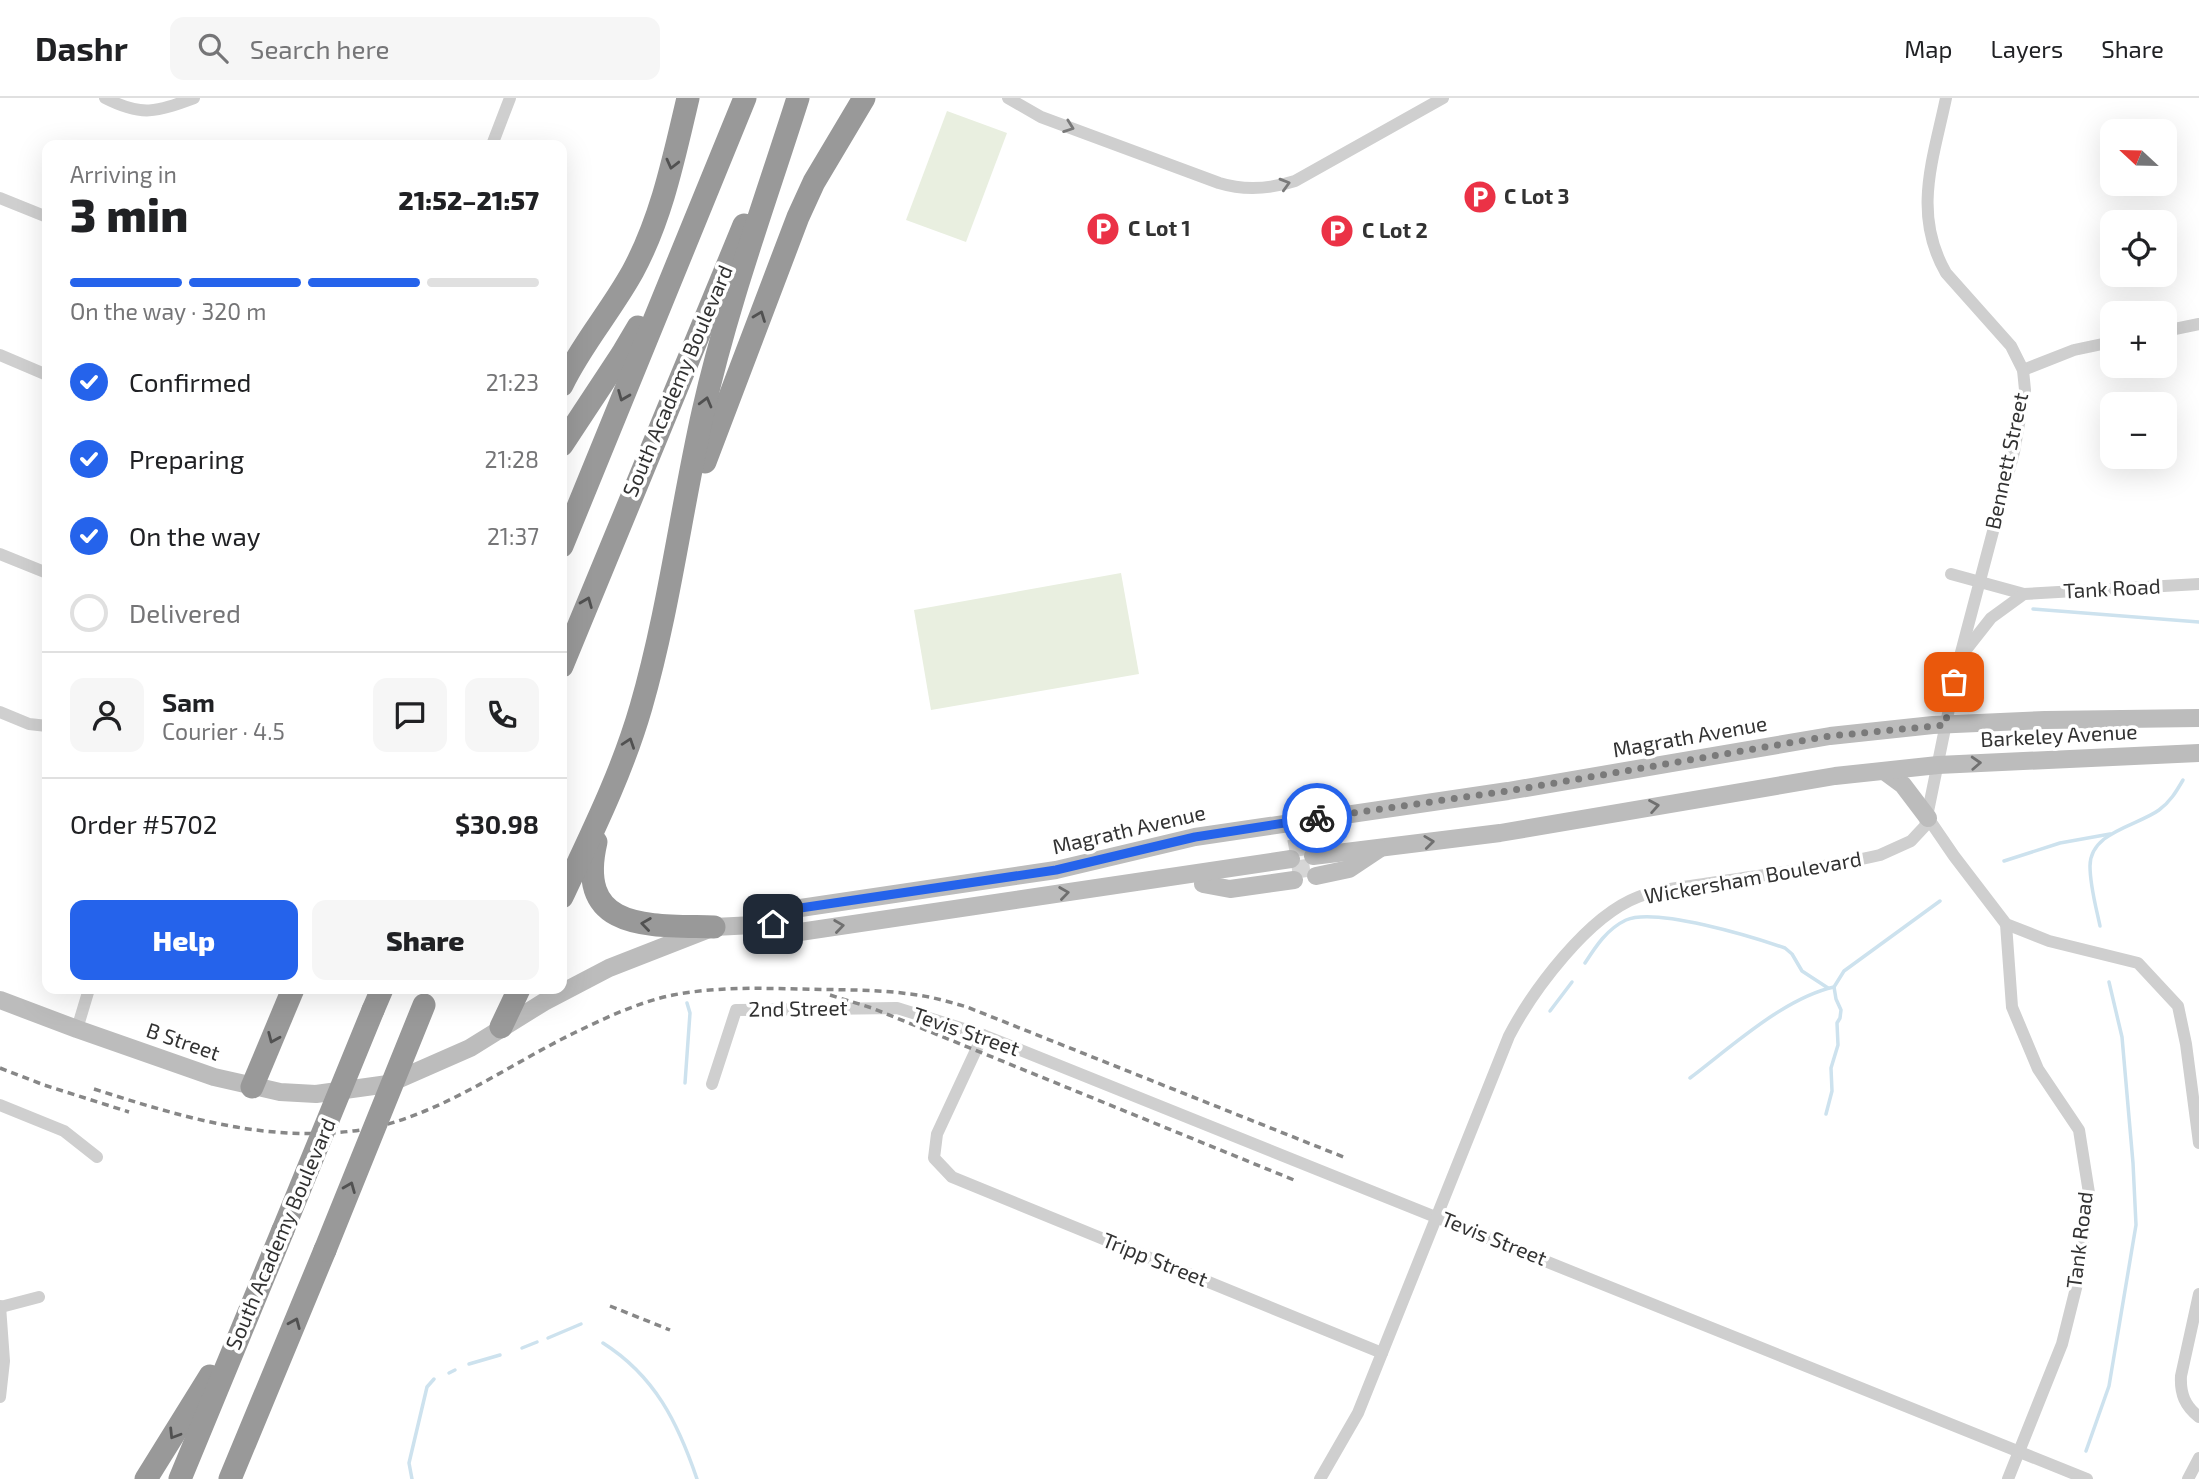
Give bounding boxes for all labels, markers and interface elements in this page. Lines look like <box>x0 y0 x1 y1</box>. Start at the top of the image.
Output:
search box <box>170 17 660 80</box>
text: Dashr <box>35 28 128 68</box>
icon: search <box>194 29 232 67</box>
text: Search here <box>250 33 389 64</box>
text: Map <box>1904 34 1952 63</box>
text: Layers <box>1990 34 2063 63</box>
text: Share <box>2101 34 2164 63</box>
one-way arrow <box>1062 119 1075 133</box>
north arrow <box>2100 119 2177 196</box>
map controls <box>2100 119 2177 469</box>
one-way arrow <box>666 158 680 170</box>
text: Arriving in <box>70 160 177 188</box>
one-way arrow <box>1279 177 1291 192</box>
parking icon: C Lot 3 <box>1461 178 1499 216</box>
place label: C Lot 3 <box>1504 183 1570 208</box>
text: 21:52–21:57 <box>398 184 539 215</box>
text: 3 min <box>70 186 188 241</box>
parking icon: C Lot 1 <box>1084 210 1122 248</box>
button: locate <box>2100 210 2177 287</box>
parking icon: C Lot 2 <box>1318 212 1356 250</box>
place label: C Lot 1 <box>1128 215 1191 240</box>
place label: C Lot 2 <box>1362 217 1428 242</box>
street label: South Academy Boulevard <box>616 261 737 500</box>
text: On the way · 320 m <box>70 297 266 325</box>
button: + <box>2100 301 2177 378</box>
one-way arrow <box>752 310 766 323</box>
icon: check <box>70 363 108 401</box>
text: Confirmed <box>129 366 252 397</box>
text: 21:23 <box>486 368 539 396</box>
one-way arrow <box>617 389 631 401</box>
street label: Bennett Street <box>1979 390 2032 531</box>
button: − <box>2100 392 2177 469</box>
one-way arrow <box>698 396 712 408</box>
icon: check <box>70 440 108 478</box>
text: Preparing <box>129 443 244 474</box>
text: 21:28 <box>485 445 539 473</box>
icon: check <box>70 517 108 555</box>
text: On the way <box>129 520 260 551</box>
text: 21:37 <box>487 522 539 550</box>
street label: Tank Road <box>2063 572 2161 603</box>
text: Delivered <box>129 597 241 628</box>
one-way arrow <box>579 597 593 609</box>
pin <box>1924 652 1984 712</box>
icon: bag <box>1935 663 1973 701</box>
button: person <box>70 678 144 752</box>
button: chat <box>373 678 447 752</box>
button: phone <box>465 678 539 752</box>
text: Sam <box>162 686 215 717</box>
street label: Magrath Avenue <box>1611 710 1769 761</box>
text: Courier · 4.5 <box>162 717 285 745</box>
street label: Barkeley Avenue <box>1980 718 2138 751</box>
one-way arrow <box>621 737 635 750</box>
one-way arrow <box>1971 756 1982 771</box>
courier <box>1282 783 1352 853</box>
street label: Magrath Avenue <box>1050 799 1208 858</box>
icon: bike <box>1298 799 1336 837</box>
one-way arrow <box>1648 799 1660 814</box>
text: Order #5702 <box>70 808 217 839</box>
text: $30.98 <box>455 808 539 839</box>
one-way arrow <box>1423 834 1435 849</box>
street label: Wickersham Boulevard <box>1642 845 1863 908</box>
one-way arrow <box>1058 885 1070 900</box>
pin <box>743 894 803 954</box>
button: Help <box>70 900 298 980</box>
button: Share <box>312 900 539 980</box>
icon: home <box>754 905 792 943</box>
one-way arrow <box>640 917 652 932</box>
one-way arrow <box>833 919 845 934</box>
street label: 2nd Street <box>748 994 848 1021</box>
street label: Tevis Street <box>910 1001 1023 1060</box>
street label: B Street <box>143 1016 224 1065</box>
one-way arrow <box>267 1031 281 1043</box>
street label: South Academy Boulevard <box>219 1114 340 1353</box>
one-way arrow <box>342 1182 356 1194</box>
street label: Tank Road <box>2060 1190 2097 1290</box>
street label: Tevis Street <box>1438 1205 1551 1270</box>
street label: Tripp Street <box>1099 1226 1212 1291</box>
one-way arrow <box>286 1317 300 1329</box>
one-way arrow <box>169 1427 182 1440</box>

